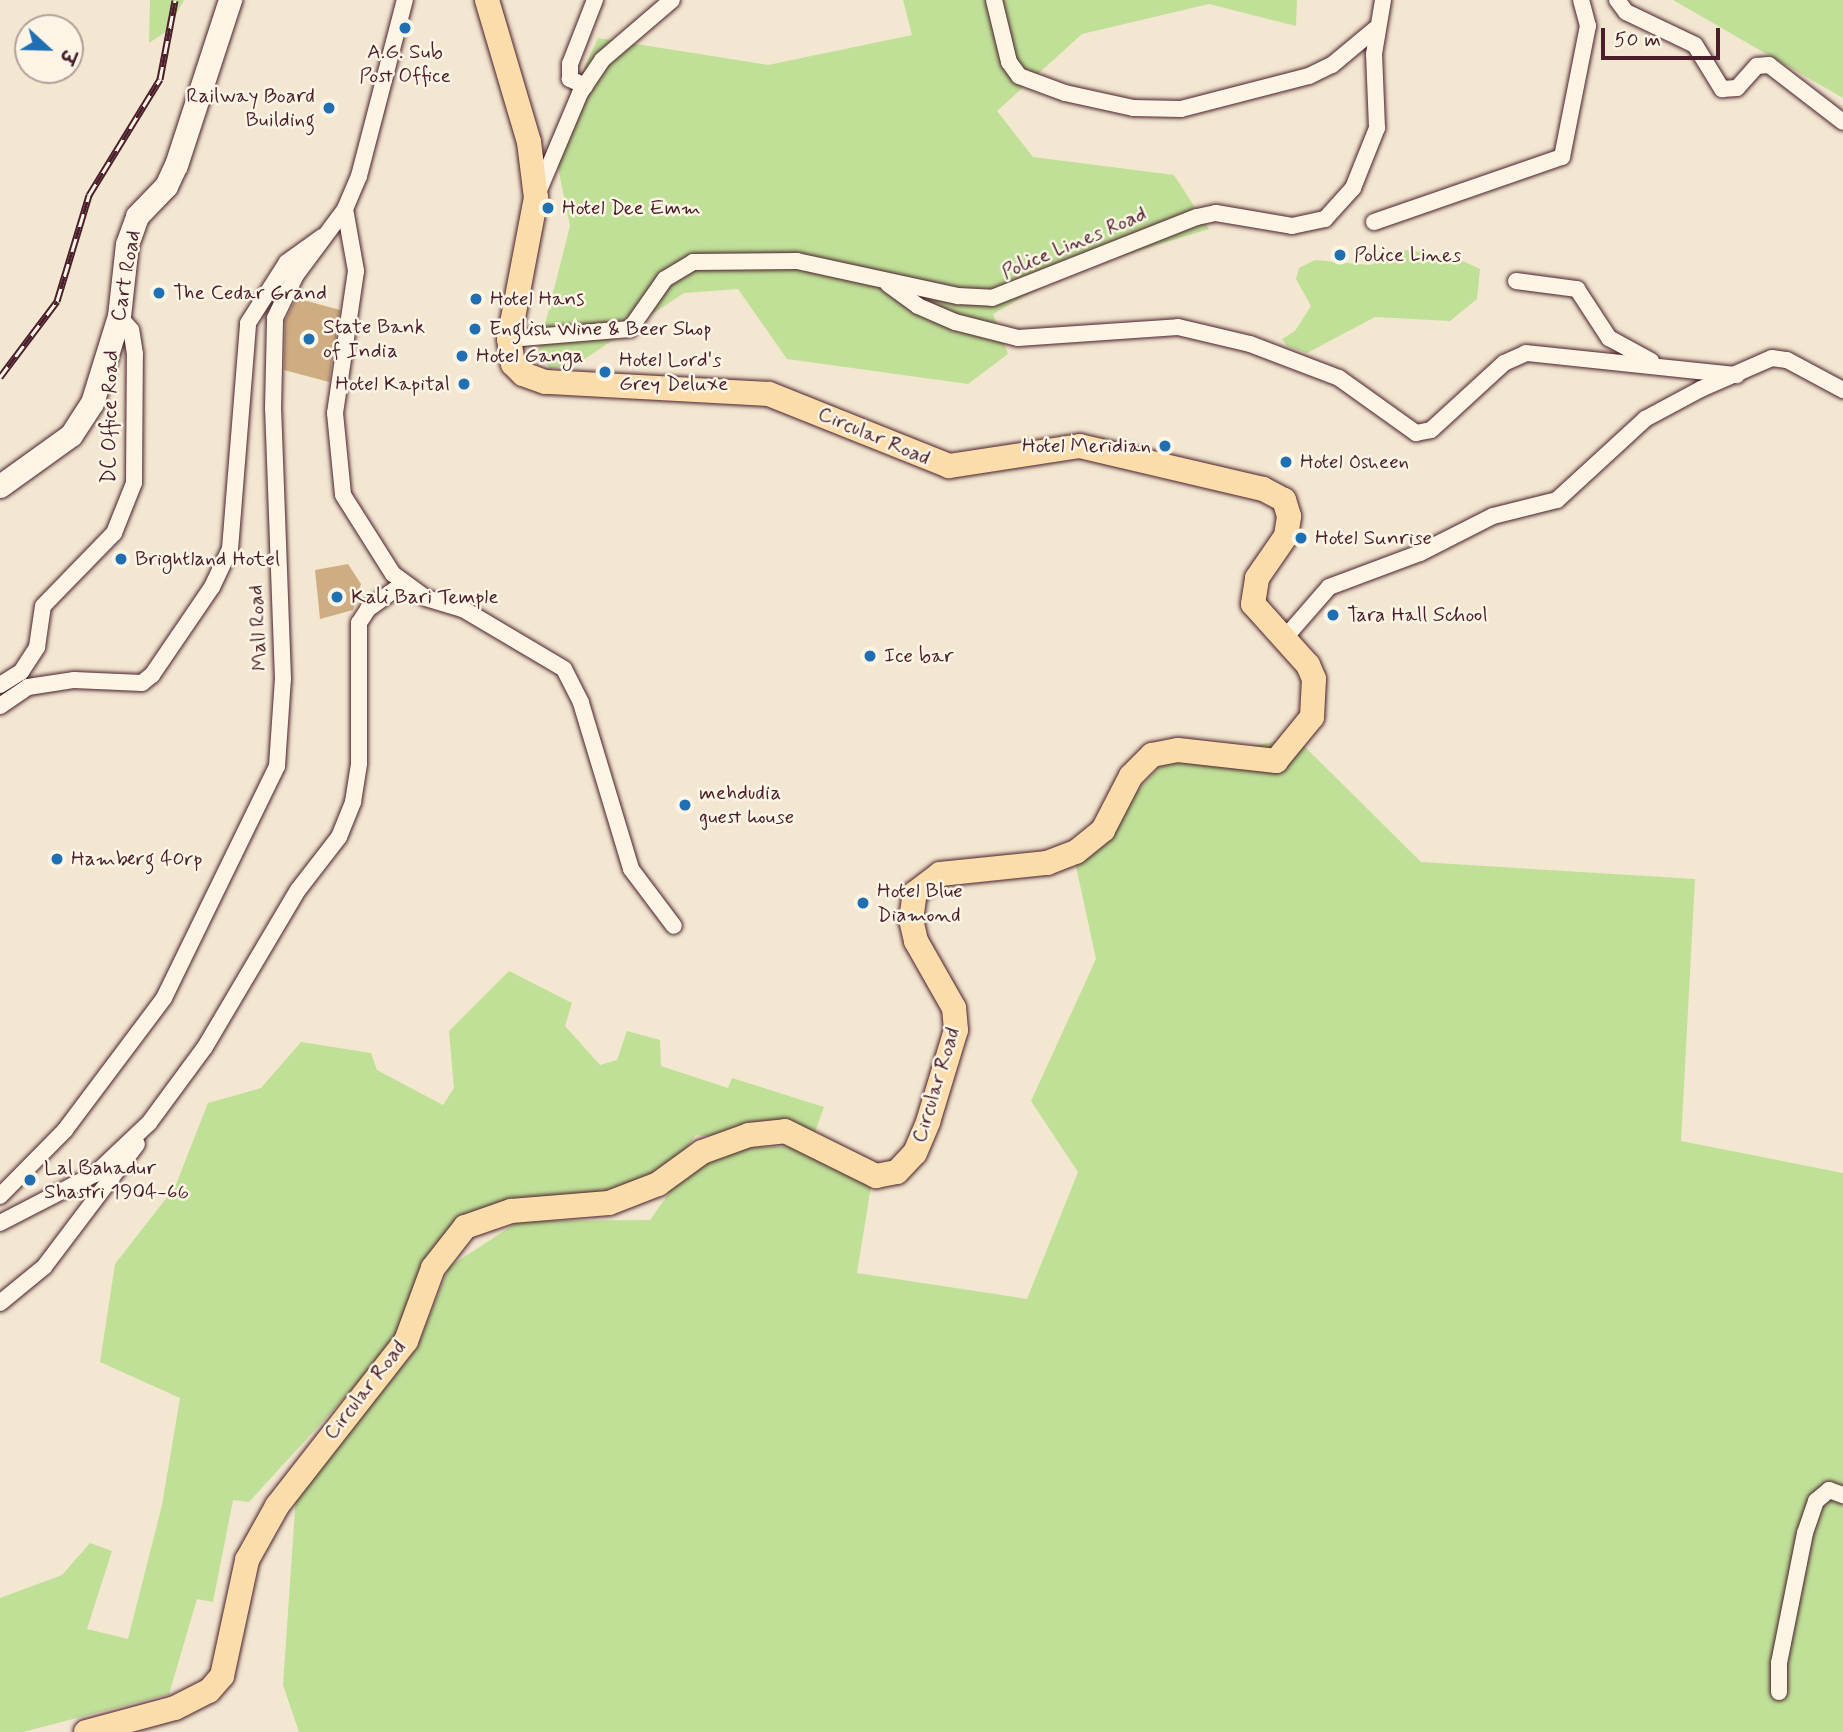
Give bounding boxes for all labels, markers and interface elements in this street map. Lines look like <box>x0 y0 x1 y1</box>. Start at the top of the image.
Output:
north arrow <box>14 14 84 84</box>
scale bar <box>1605 14 1724 58</box>
marker: A.G. Sub Post Office <box>397 20 413 36</box>
text: 50 m <box>1614 26 1661 54</box>
place label: A.G. Sub Post Office <box>359 39 451 89</box>
text: उ <box>53 46 81 67</box>
place label: Railway Board Building <box>185 83 315 133</box>
marker: Railway Board Building <box>321 100 337 116</box>
place label: Hotel Dee Emm <box>562 195 698 221</box>
marker: Hotel Dee Emm <box>540 200 556 216</box>
street label: Police Lines Road <box>1000 202 1148 284</box>
street label: Cart Road <box>106 228 146 324</box>
place label: Police Lines <box>1354 242 1457 268</box>
marker: Police Lines <box>1332 247 1348 263</box>
place label: The Cedar Grand <box>173 280 331 306</box>
marker: The Cedar Grand <box>151 285 167 301</box>
place label: Hotel Hans <box>490 286 583 312</box>
marker: Hotel Hans <box>468 291 484 307</box>
place label: State Bank of India <box>323 314 423 364</box>
place label: English Wine & Beer Shop <box>489 316 712 342</box>
marker: English Wine & Beer Shop <box>467 321 483 337</box>
marker: State Bank of India <box>301 331 317 347</box>
place label: Hotel Ganga <box>476 343 581 369</box>
place label: Hotel Lord's Grey Deluxe <box>619 347 724 397</box>
marker: Hotel Ganga <box>454 348 470 364</box>
street label: DC Office Road <box>96 351 124 483</box>
marker: Hotel Lord's Grey Deluxe <box>597 364 613 380</box>
place label: Hotel Kapital <box>335 371 450 397</box>
marker: Hotel Kapital <box>456 376 472 392</box>
street label: Circular Road <box>815 401 933 471</box>
place label: Hotel Meridian <box>1022 433 1151 459</box>
marker: Hotel Meridian <box>1157 438 1173 454</box>
place label: Hotel Osheen <box>1300 449 1411 475</box>
marker: Hotel Osheen <box>1278 454 1294 470</box>
place label: Hotel Sunrise <box>1315 525 1431 551</box>
marker: Hotel Sunrise <box>1293 530 1309 546</box>
place label: Brightland Hotel <box>135 546 275 572</box>
marker: Brightland Hotel <box>113 551 129 567</box>
street label: Mall Road <box>243 584 273 672</box>
place label: Kali Bari Temple <box>351 584 500 610</box>
marker: Kali Bari Temple <box>329 589 345 605</box>
place label: Tara Hall School <box>1347 602 1485 628</box>
marker: Tara Hall School <box>1325 607 1341 623</box>
place label: Ice bar <box>884 643 949 669</box>
marker: Ice bar <box>862 648 878 664</box>
place label: mehdudia guest house <box>699 780 794 830</box>
marker: mehdudia guest house <box>677 797 693 813</box>
place label: Hamberg 40rp <box>71 846 202 872</box>
marker: Hamberg 40rp <box>49 851 65 867</box>
place label: Hotel Blue Diamond <box>877 878 963 928</box>
marker: Hotel Blue Diamond <box>855 895 871 911</box>
street label: Circular Road <box>907 1025 965 1145</box>
place label: Lal Bahadur Shastri 1904-66 <box>44 1155 189 1205</box>
marker: Lal Bahadur Shastri 1904-66 <box>22 1172 38 1188</box>
street label: Circular Road <box>319 1336 411 1444</box>

